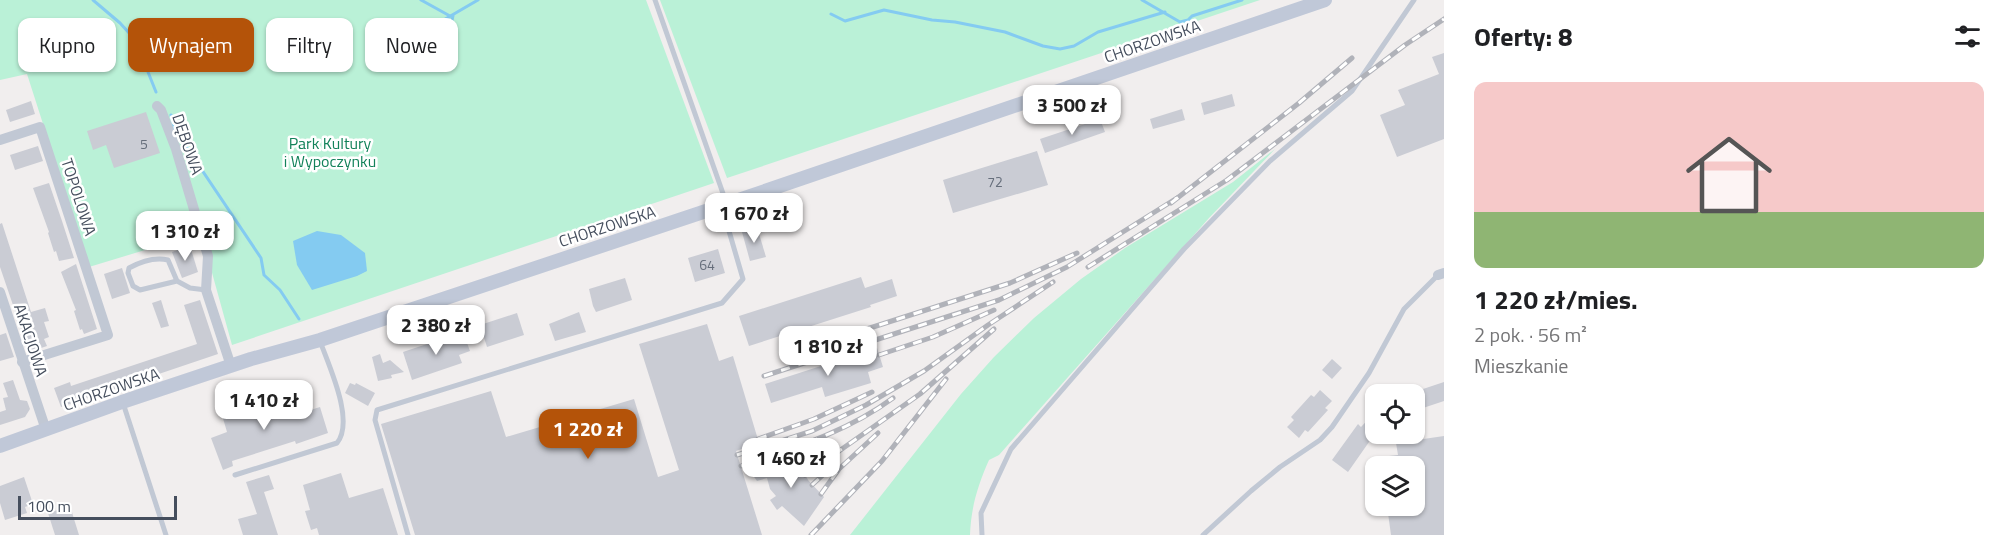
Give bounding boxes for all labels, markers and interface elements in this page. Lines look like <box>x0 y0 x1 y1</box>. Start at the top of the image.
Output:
street label: CHORZOWSKA <box>1101 13 1204 69</box>
text: Oferty: 8 <box>1474 17 1572 56</box>
chip: Kupno <box>18 18 116 72</box>
chip: Wynajem <box>128 18 254 72</box>
chip: Filtry <box>266 18 353 72</box>
chip: Nowe <box>365 18 458 72</box>
icon: filters <box>1951 20 1984 53</box>
pin: 3 500 zł <box>1010 85 1134 136</box>
text: 3 500 zł <box>1037 89 1107 120</box>
street label: DĘBOWA <box>166 110 210 178</box>
icon: home <box>1675 121 1783 229</box>
park label: Park Kultury i Wypoczynku <box>284 131 376 173</box>
house number: 5 <box>140 133 148 154</box>
street label: TOPOLOWA <box>55 155 103 239</box>
house number: 72 <box>987 171 1003 192</box>
pin: 1 670 zł <box>692 193 816 244</box>
text: 1 670 zł <box>719 197 789 228</box>
street label: CHORZOWSKA <box>556 199 659 253</box>
pin: 1 310 zł <box>123 211 247 262</box>
text: 1 310 zł <box>150 215 220 246</box>
house number: 64 <box>699 254 715 275</box>
text: 1 220 zł/mies. <box>1474 280 1638 319</box>
street label: AKACJOWA <box>8 301 54 380</box>
pin: 2 380 zł <box>374 305 498 356</box>
text: 2 380 zł <box>401 309 471 340</box>
text: 2 pok. · 56 m² <box>1474 319 1587 350</box>
pin: 1 810 zł <box>766 326 890 377</box>
text: 1 810 zł <box>793 330 863 361</box>
text: Mieszkanie <box>1474 350 1568 381</box>
street label: CHORZOWSKA <box>60 361 163 417</box>
pin: 1 410 zł <box>202 380 326 431</box>
text: 1 410 zł <box>229 384 299 415</box>
map controls <box>1365 384 1425 516</box>
button: locate <box>1365 384 1425 444</box>
pin: 1 220 zł <box>526 409 650 460</box>
text: 1 220 zł <box>553 413 623 444</box>
pin: 1 460 zł <box>729 438 853 489</box>
text: 1 460 zł <box>756 442 826 473</box>
button: layers <box>1365 456 1425 516</box>
scale bar <box>18 493 177 520</box>
text: 100 m <box>27 494 71 518</box>

